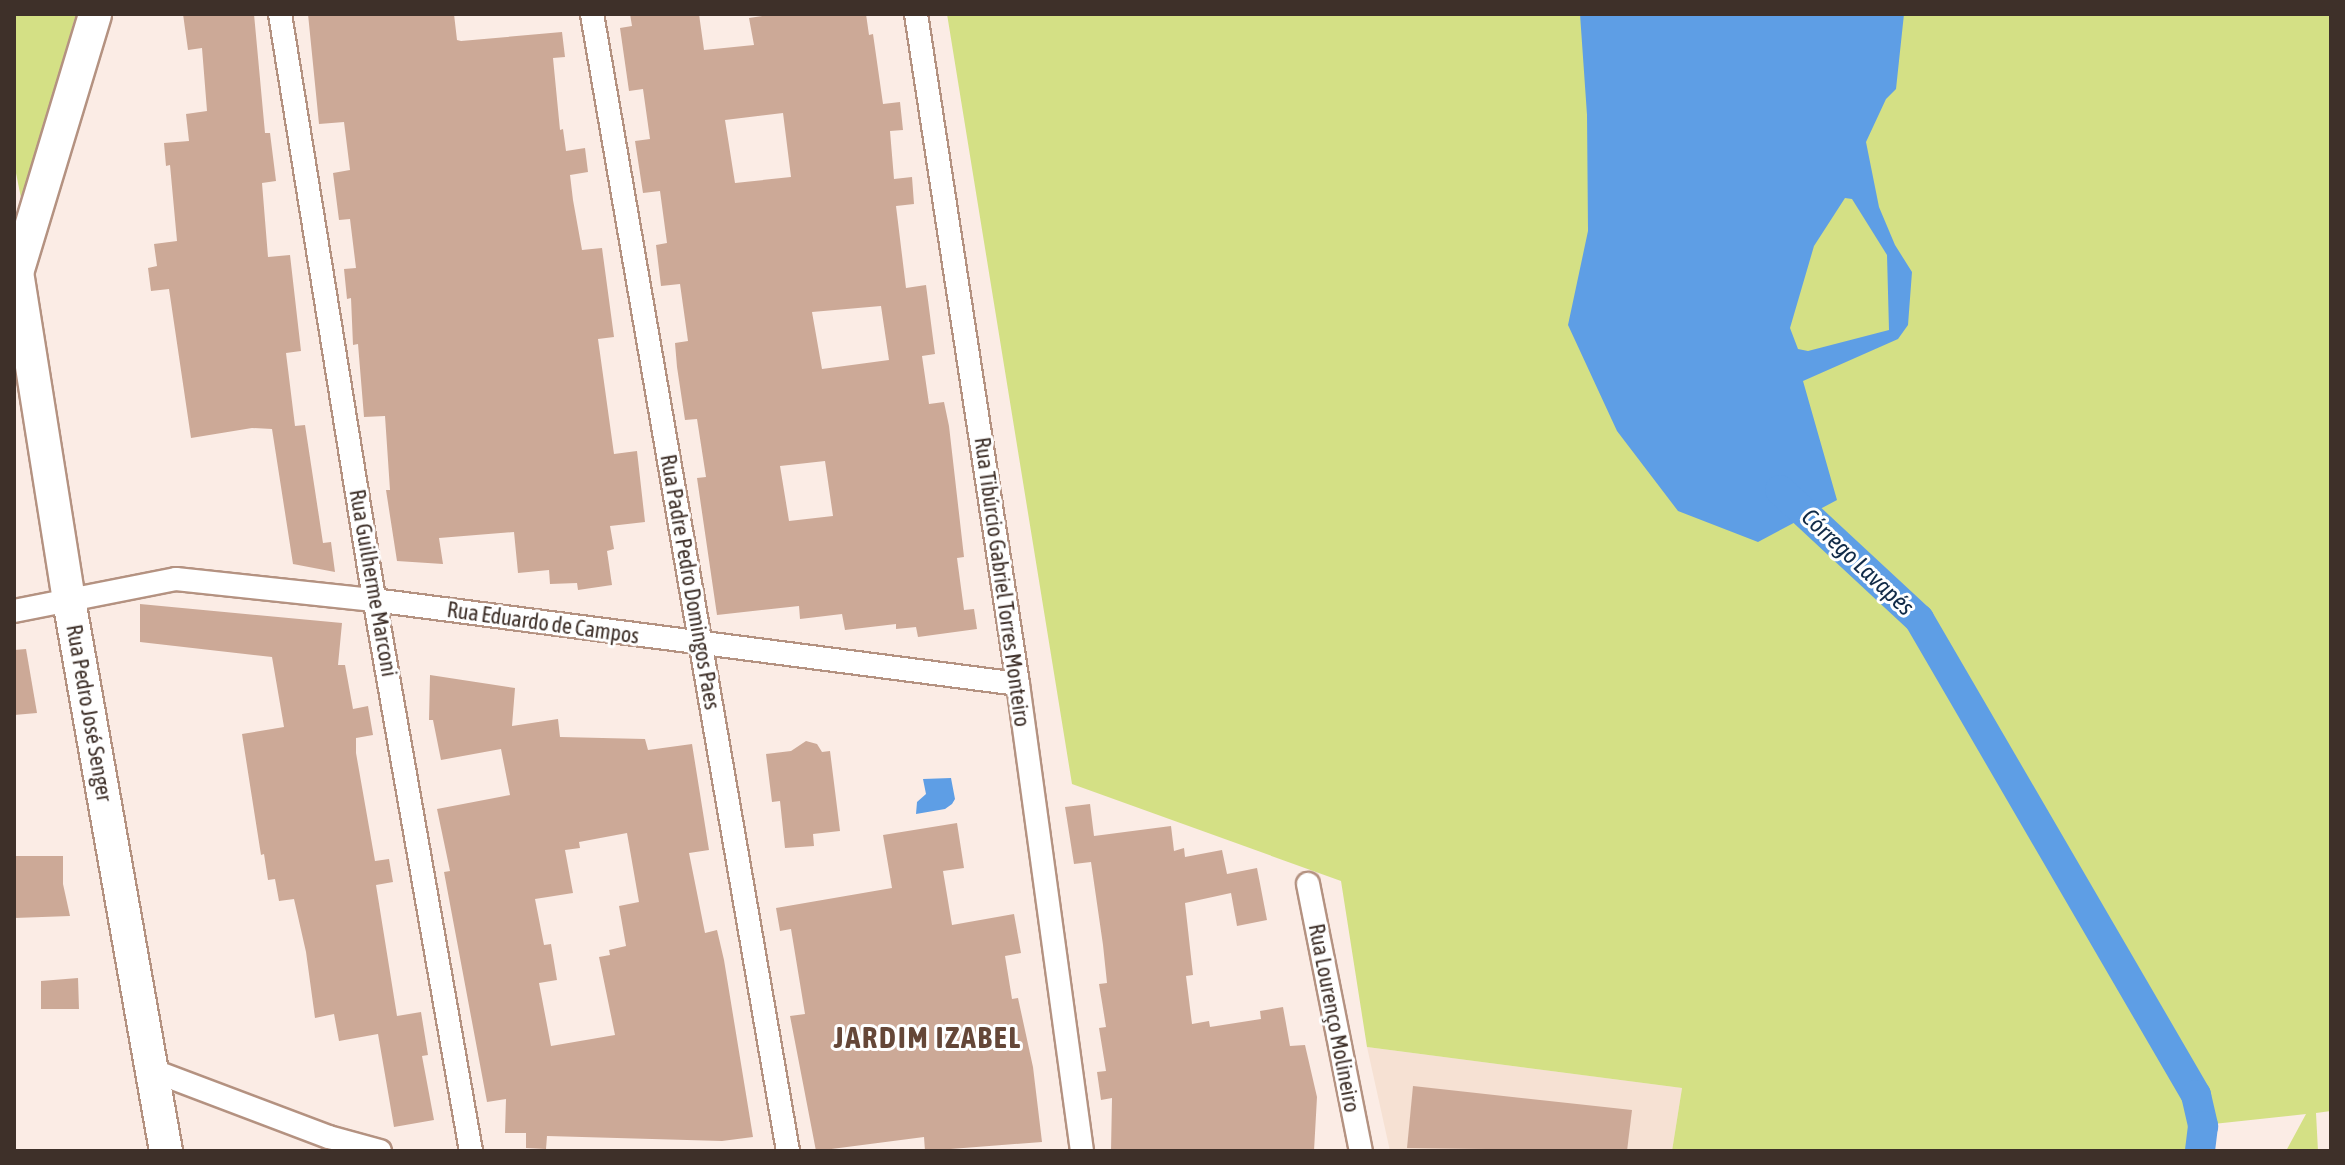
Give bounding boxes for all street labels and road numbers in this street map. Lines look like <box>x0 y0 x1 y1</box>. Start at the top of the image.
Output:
street label: Rua Tibúrcio Gabriel Torres Monteiro <box>969 436 1035 728</box>
street label: Rua Padre Pedro Domingos Paes <box>655 452 725 712</box>
street label: Rua Guilherme Marconi <box>344 487 402 679</box>
street label: Rua Eduardo de Campos <box>445 596 641 650</box>
street label: Rua Pedro José Senger <box>60 623 118 803</box>
street label: Rua Lourenço Molineiro <box>1303 921 1365 1115</box>

